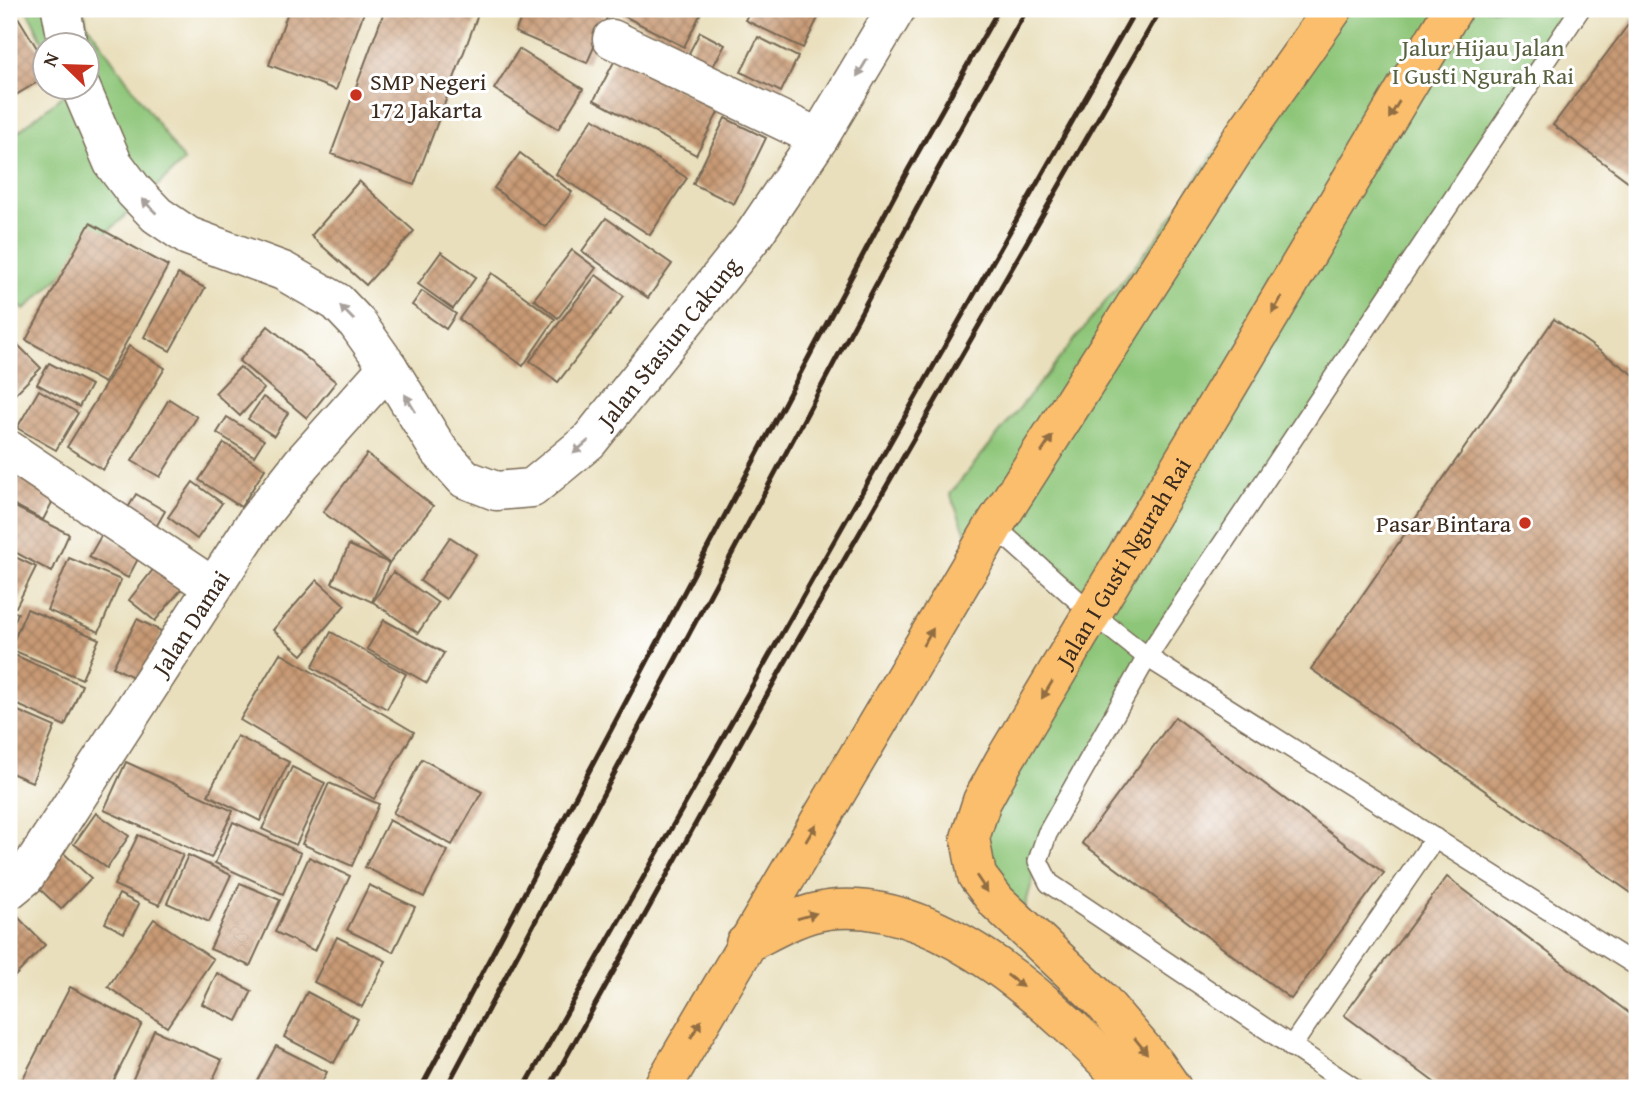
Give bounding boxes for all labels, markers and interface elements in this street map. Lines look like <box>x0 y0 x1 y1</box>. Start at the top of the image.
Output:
park label: Jalur Hijau Jalan I Gusti Ngurah Rai <box>1392 30 1574 93</box>
north arrow <box>32 32 102 102</box>
text: N <box>35 48 66 71</box>
one-way arrow <box>855 58 868 77</box>
place label: SMP Negeri 172 Jakarta <box>370 64 487 127</box>
marker: SMP Negeri 172 Jakarta <box>348 87 364 103</box>
one-way arrow <box>1387 100 1400 119</box>
one-way arrow <box>141 198 158 215</box>
street label: Jalan Stasiun Cakung <box>587 249 748 437</box>
one-way arrow <box>1270 295 1283 314</box>
one-way arrow <box>340 305 356 322</box>
one-way arrow <box>404 394 416 413</box>
one-way arrow <box>1040 435 1054 453</box>
one-way arrow <box>573 439 590 454</box>
street label: Jalan I Gusti Ngurah Rai <box>1045 450 1199 676</box>
place label: Pasar Bintara <box>1376 506 1512 541</box>
marker: Pasar Bintara <box>1517 515 1533 531</box>
street label: Jalan Damai <box>141 563 238 685</box>
one-way arrow <box>921 628 934 647</box>
one-way arrow <box>1041 680 1054 699</box>
one-way arrow <box>805 823 817 842</box>
one-way arrow <box>976 874 989 893</box>
one-way arrow <box>796 911 817 921</box>
one-way arrow <box>1006 974 1024 989</box>
one-way arrow <box>690 1019 702 1039</box>
one-way arrow <box>1133 1037 1148 1054</box>

